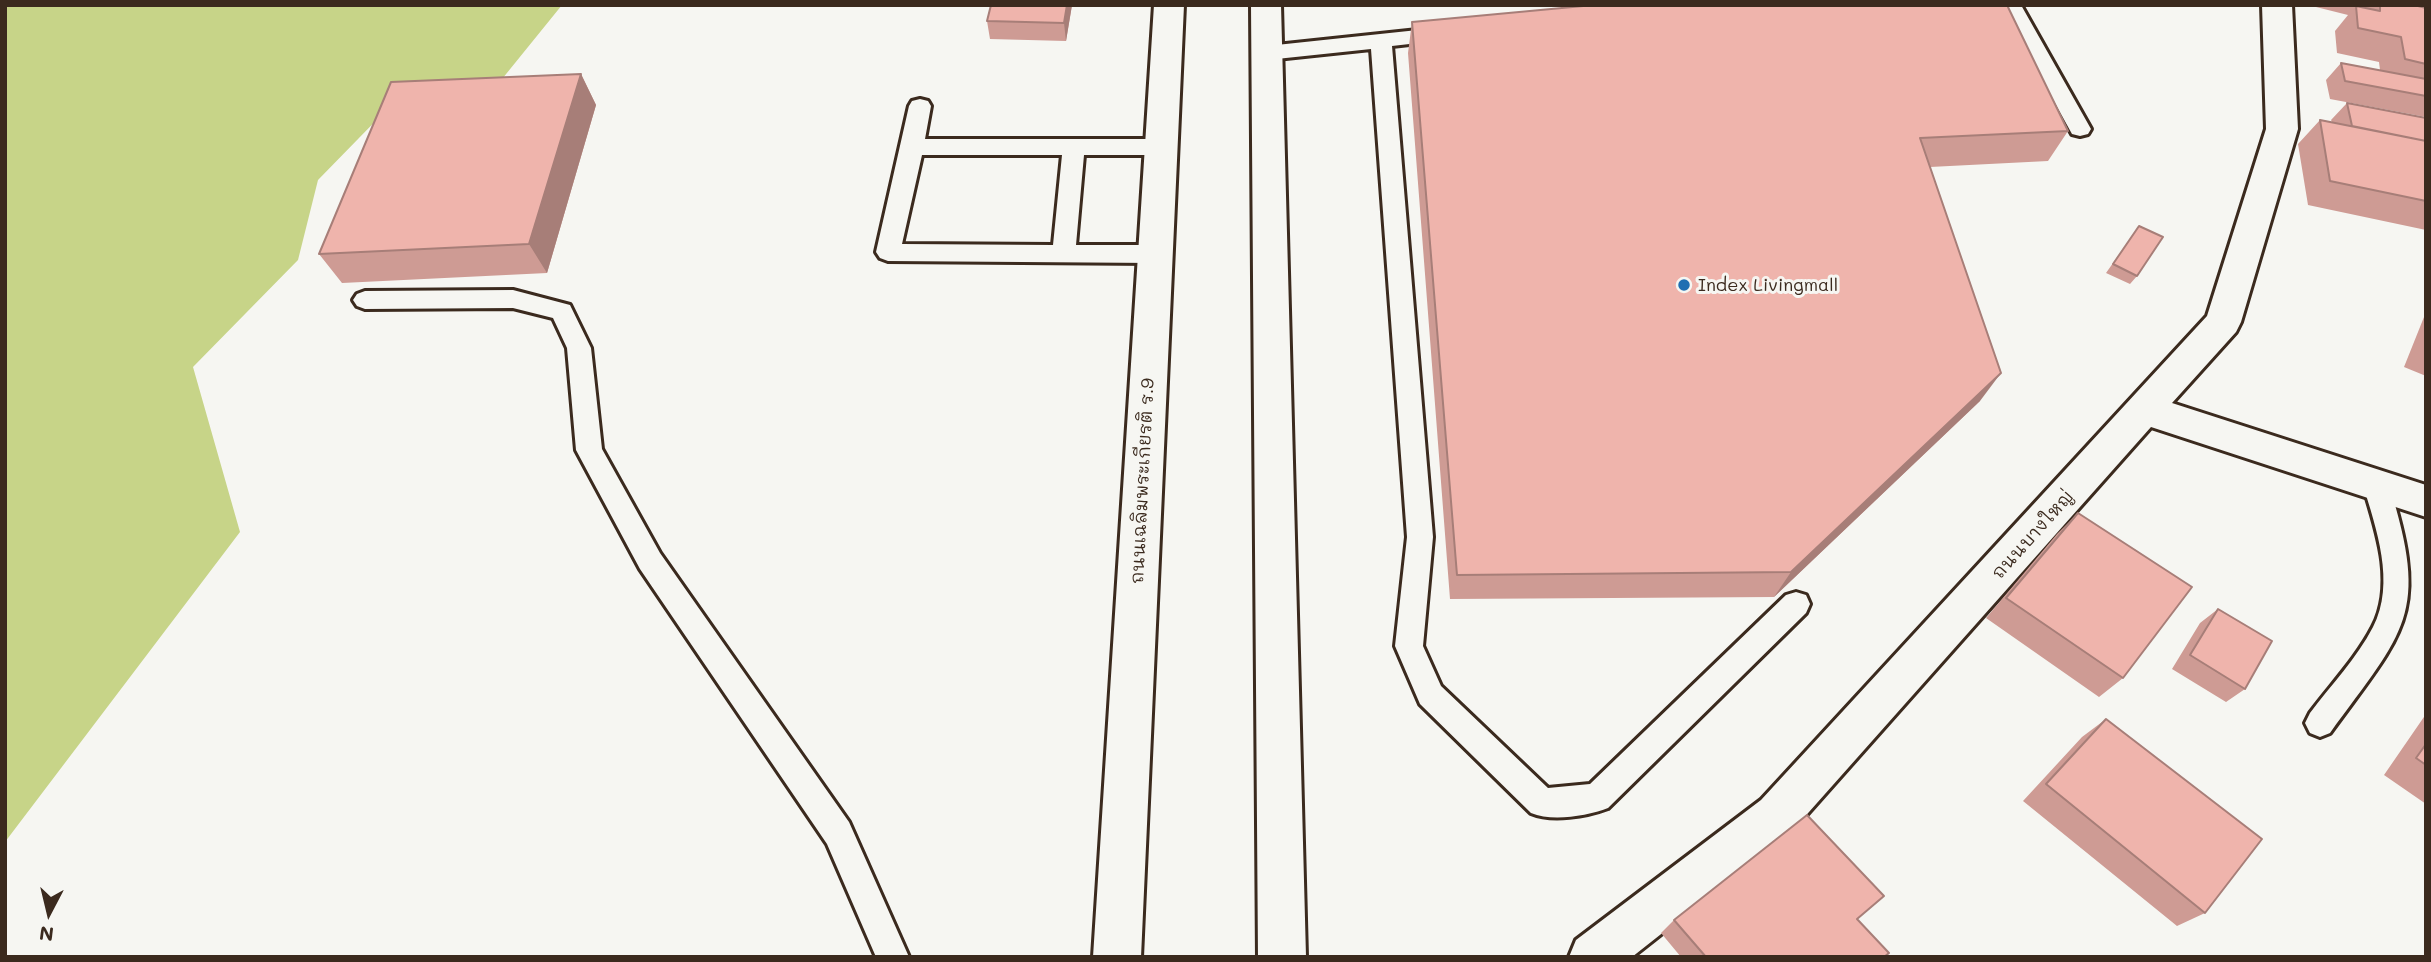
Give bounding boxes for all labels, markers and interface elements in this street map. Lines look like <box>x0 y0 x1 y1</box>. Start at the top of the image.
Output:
place label: Index Livingmall <box>1698 274 1838 296</box>
marker: Index Livingmall <box>1676 277 1692 293</box>
street label: ถนนเฉลิมพระเกียรติ ร.9 <box>1127 377 1159 585</box>
street label: ถนนบางใหญ่ <box>1988 486 2078 584</box>
north arrow <box>14 878 84 948</box>
text: N <box>38 921 55 948</box>

